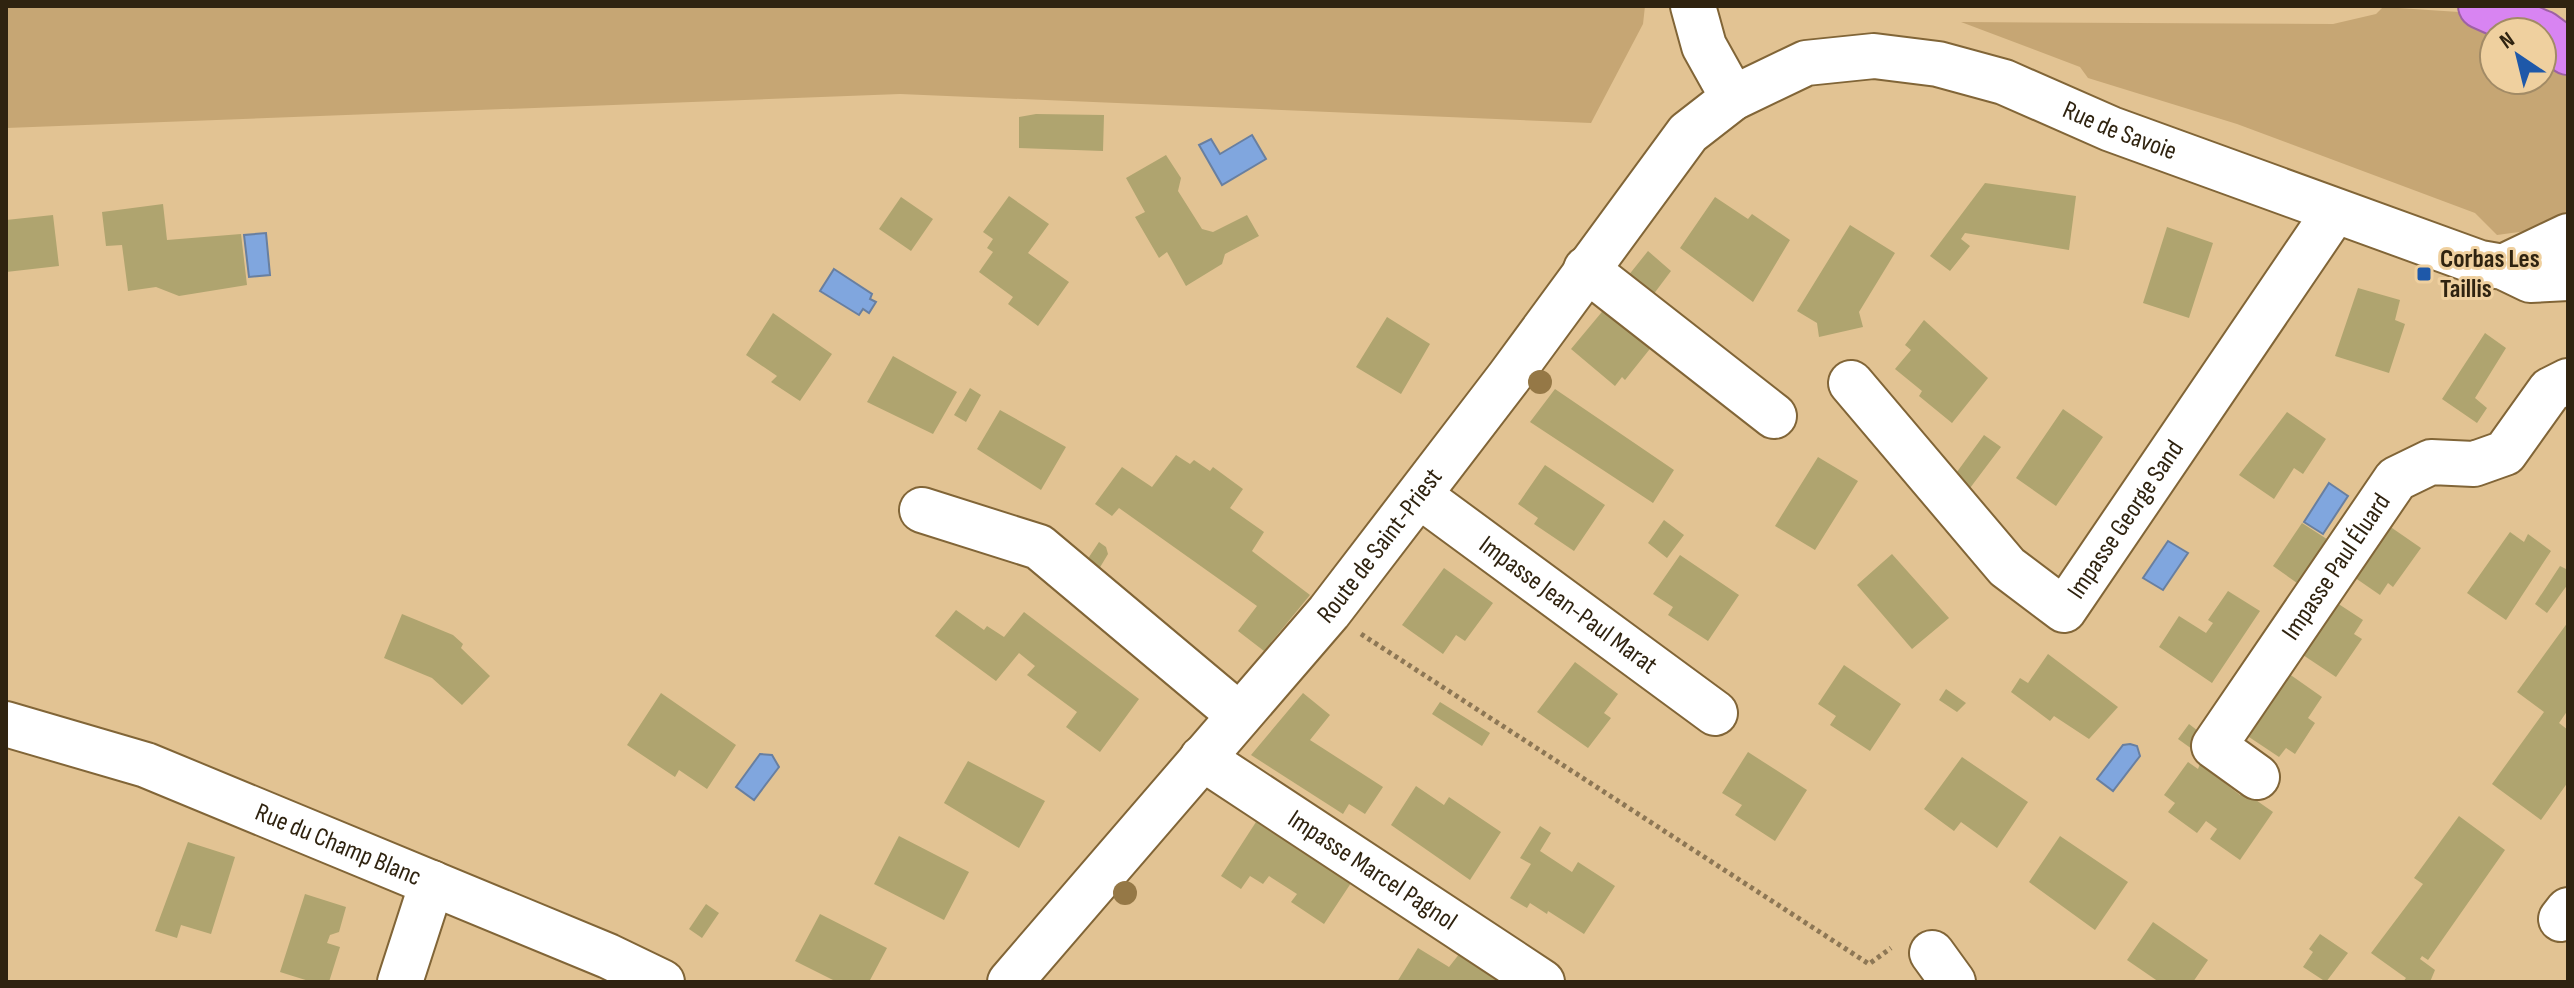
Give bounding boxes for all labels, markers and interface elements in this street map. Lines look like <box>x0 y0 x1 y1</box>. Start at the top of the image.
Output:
north arrow <box>2478 16 2558 96</box>
text: N <box>2495 26 2520 55</box>
street label: Rue de Savoie <box>2058 94 2181 167</box>
place label: Corbas Les Taillis <box>2440 244 2540 305</box>
marker: Corbas Les Taillis <box>2415 265 2433 283</box>
street label: Impasse George Sand <box>2061 434 2190 605</box>
street label: Route de Saint-Priest <box>1311 462 1449 630</box>
street label: Impasse Paul Éluard <box>2275 487 2397 646</box>
street label: Impasse Jean-Paul Marat <box>1473 529 1663 681</box>
street label: Rue du Champ Blanc <box>251 796 426 893</box>
street label: Impasse Marcel Pagnol <box>1282 803 1463 937</box>

